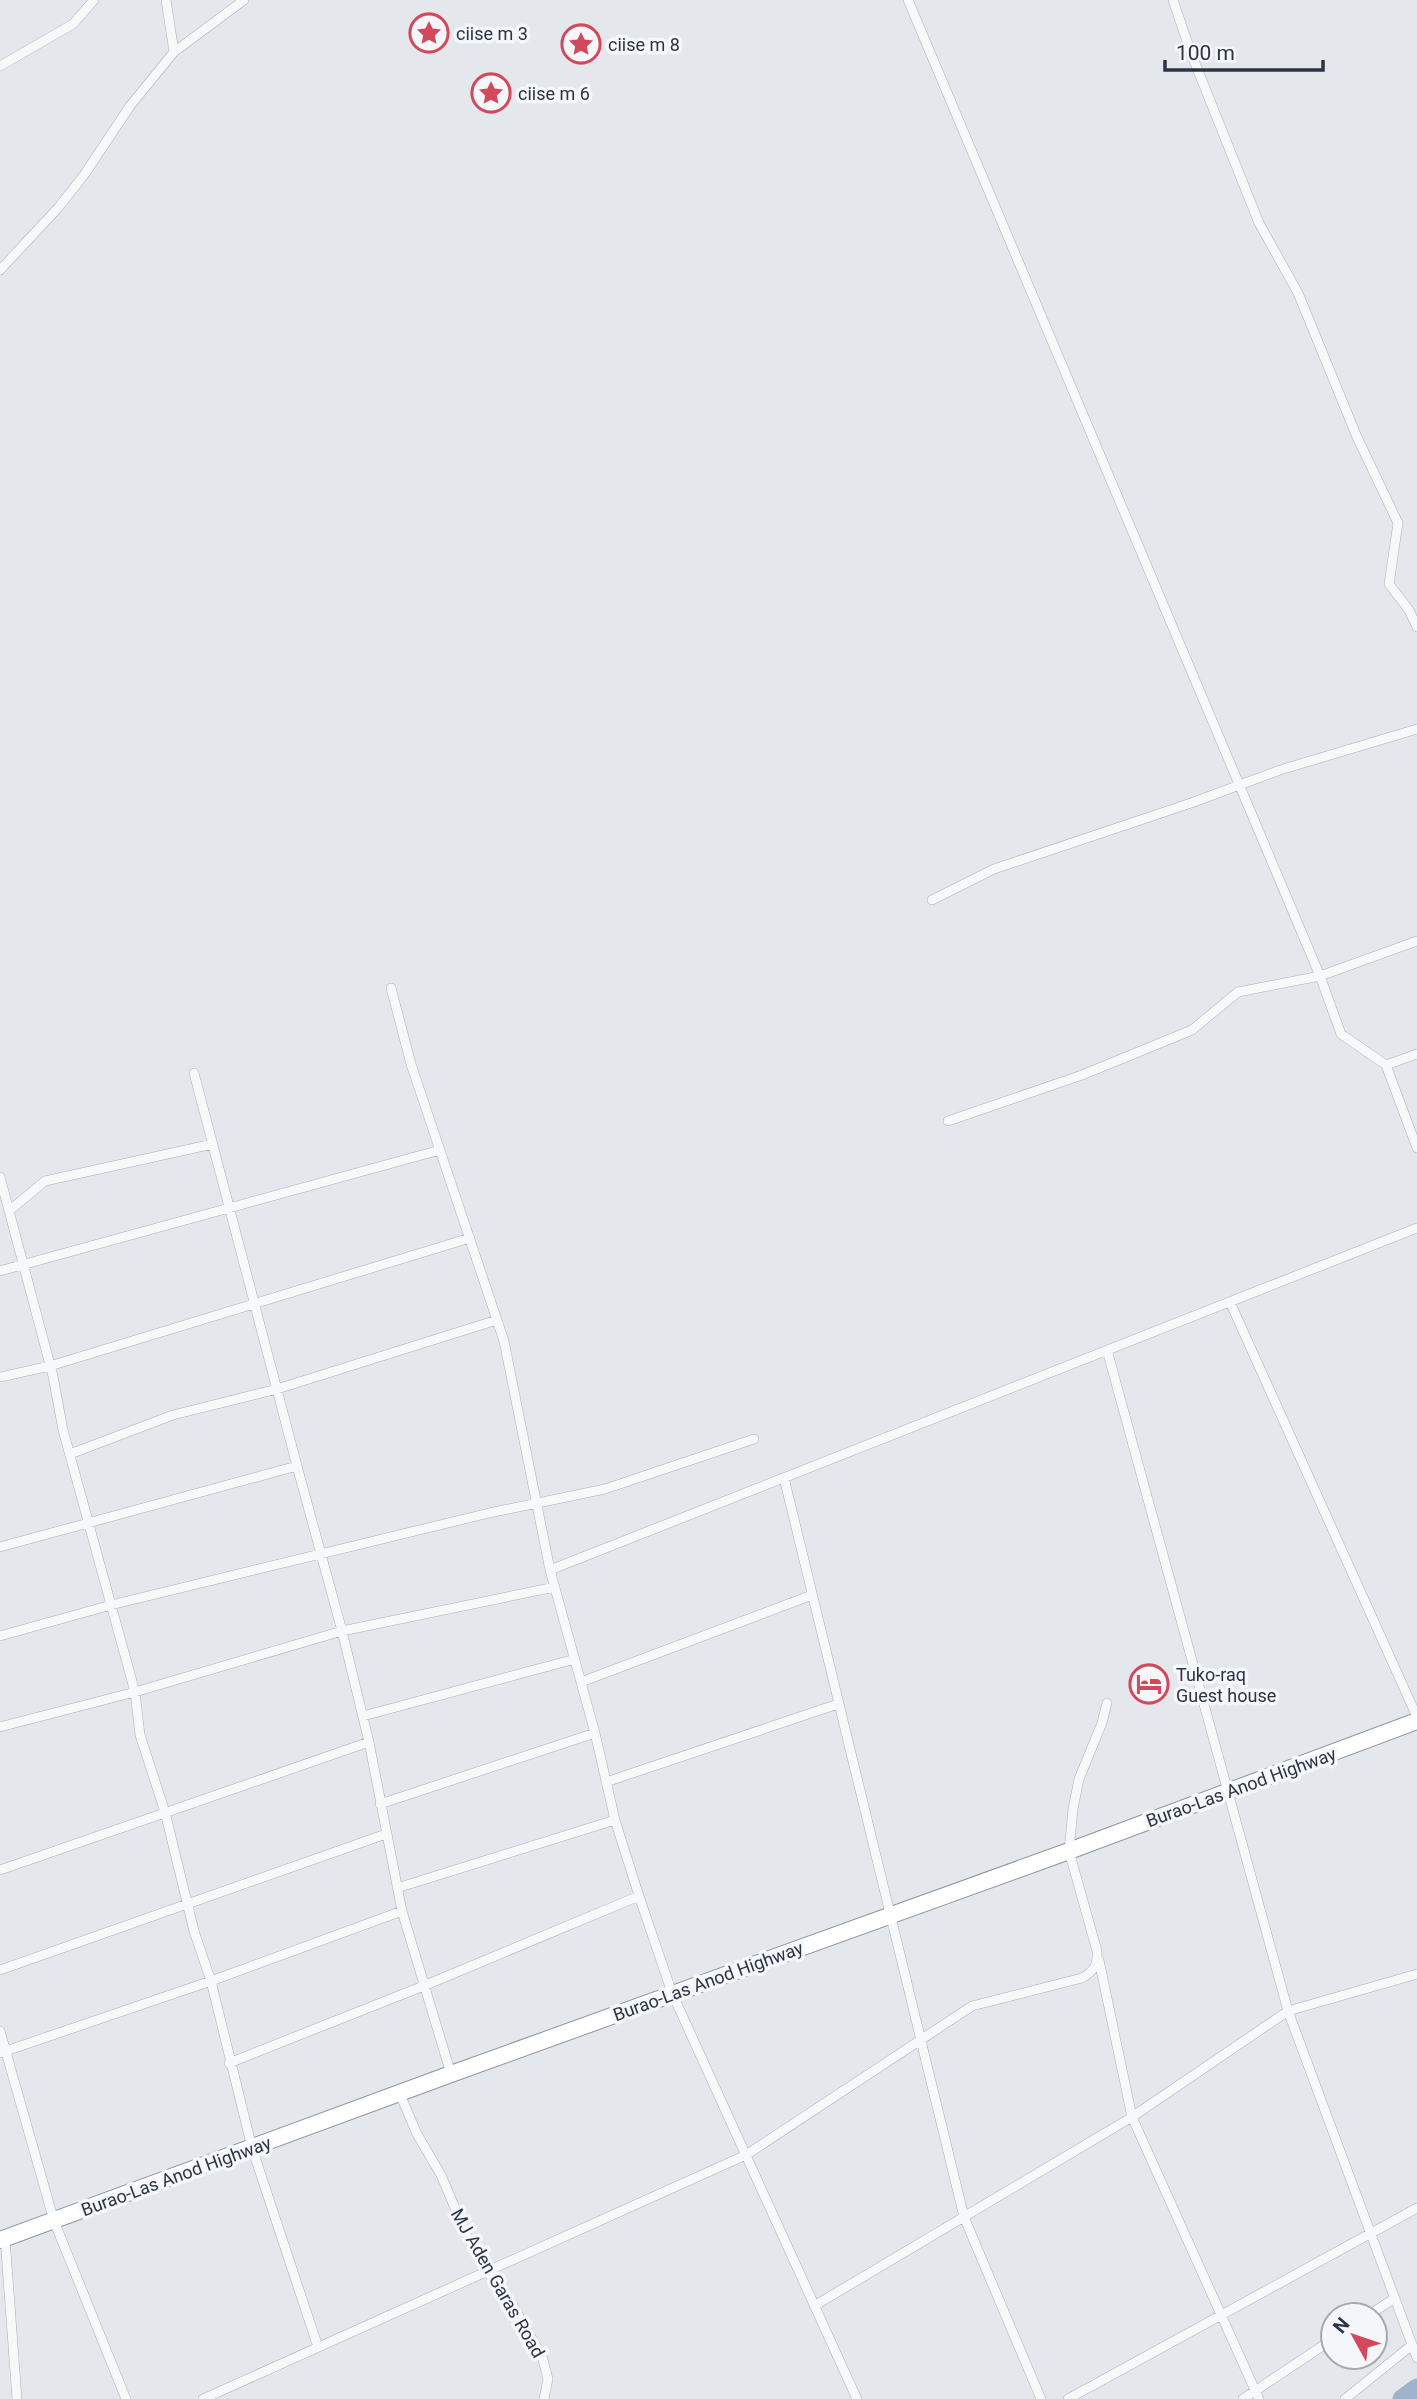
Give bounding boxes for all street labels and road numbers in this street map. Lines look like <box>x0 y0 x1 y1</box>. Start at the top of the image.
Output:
street label: Burao-Las Anod Highway <box>1143 1743 1339 1831</box>
street label: Burao-Las Anod Highway <box>610 1937 806 2025</box>
street label: Burao-Las Anod Highway <box>78 2132 274 2220</box>
street label: MJ Aden Garas Road <box>447 2205 549 2361</box>

